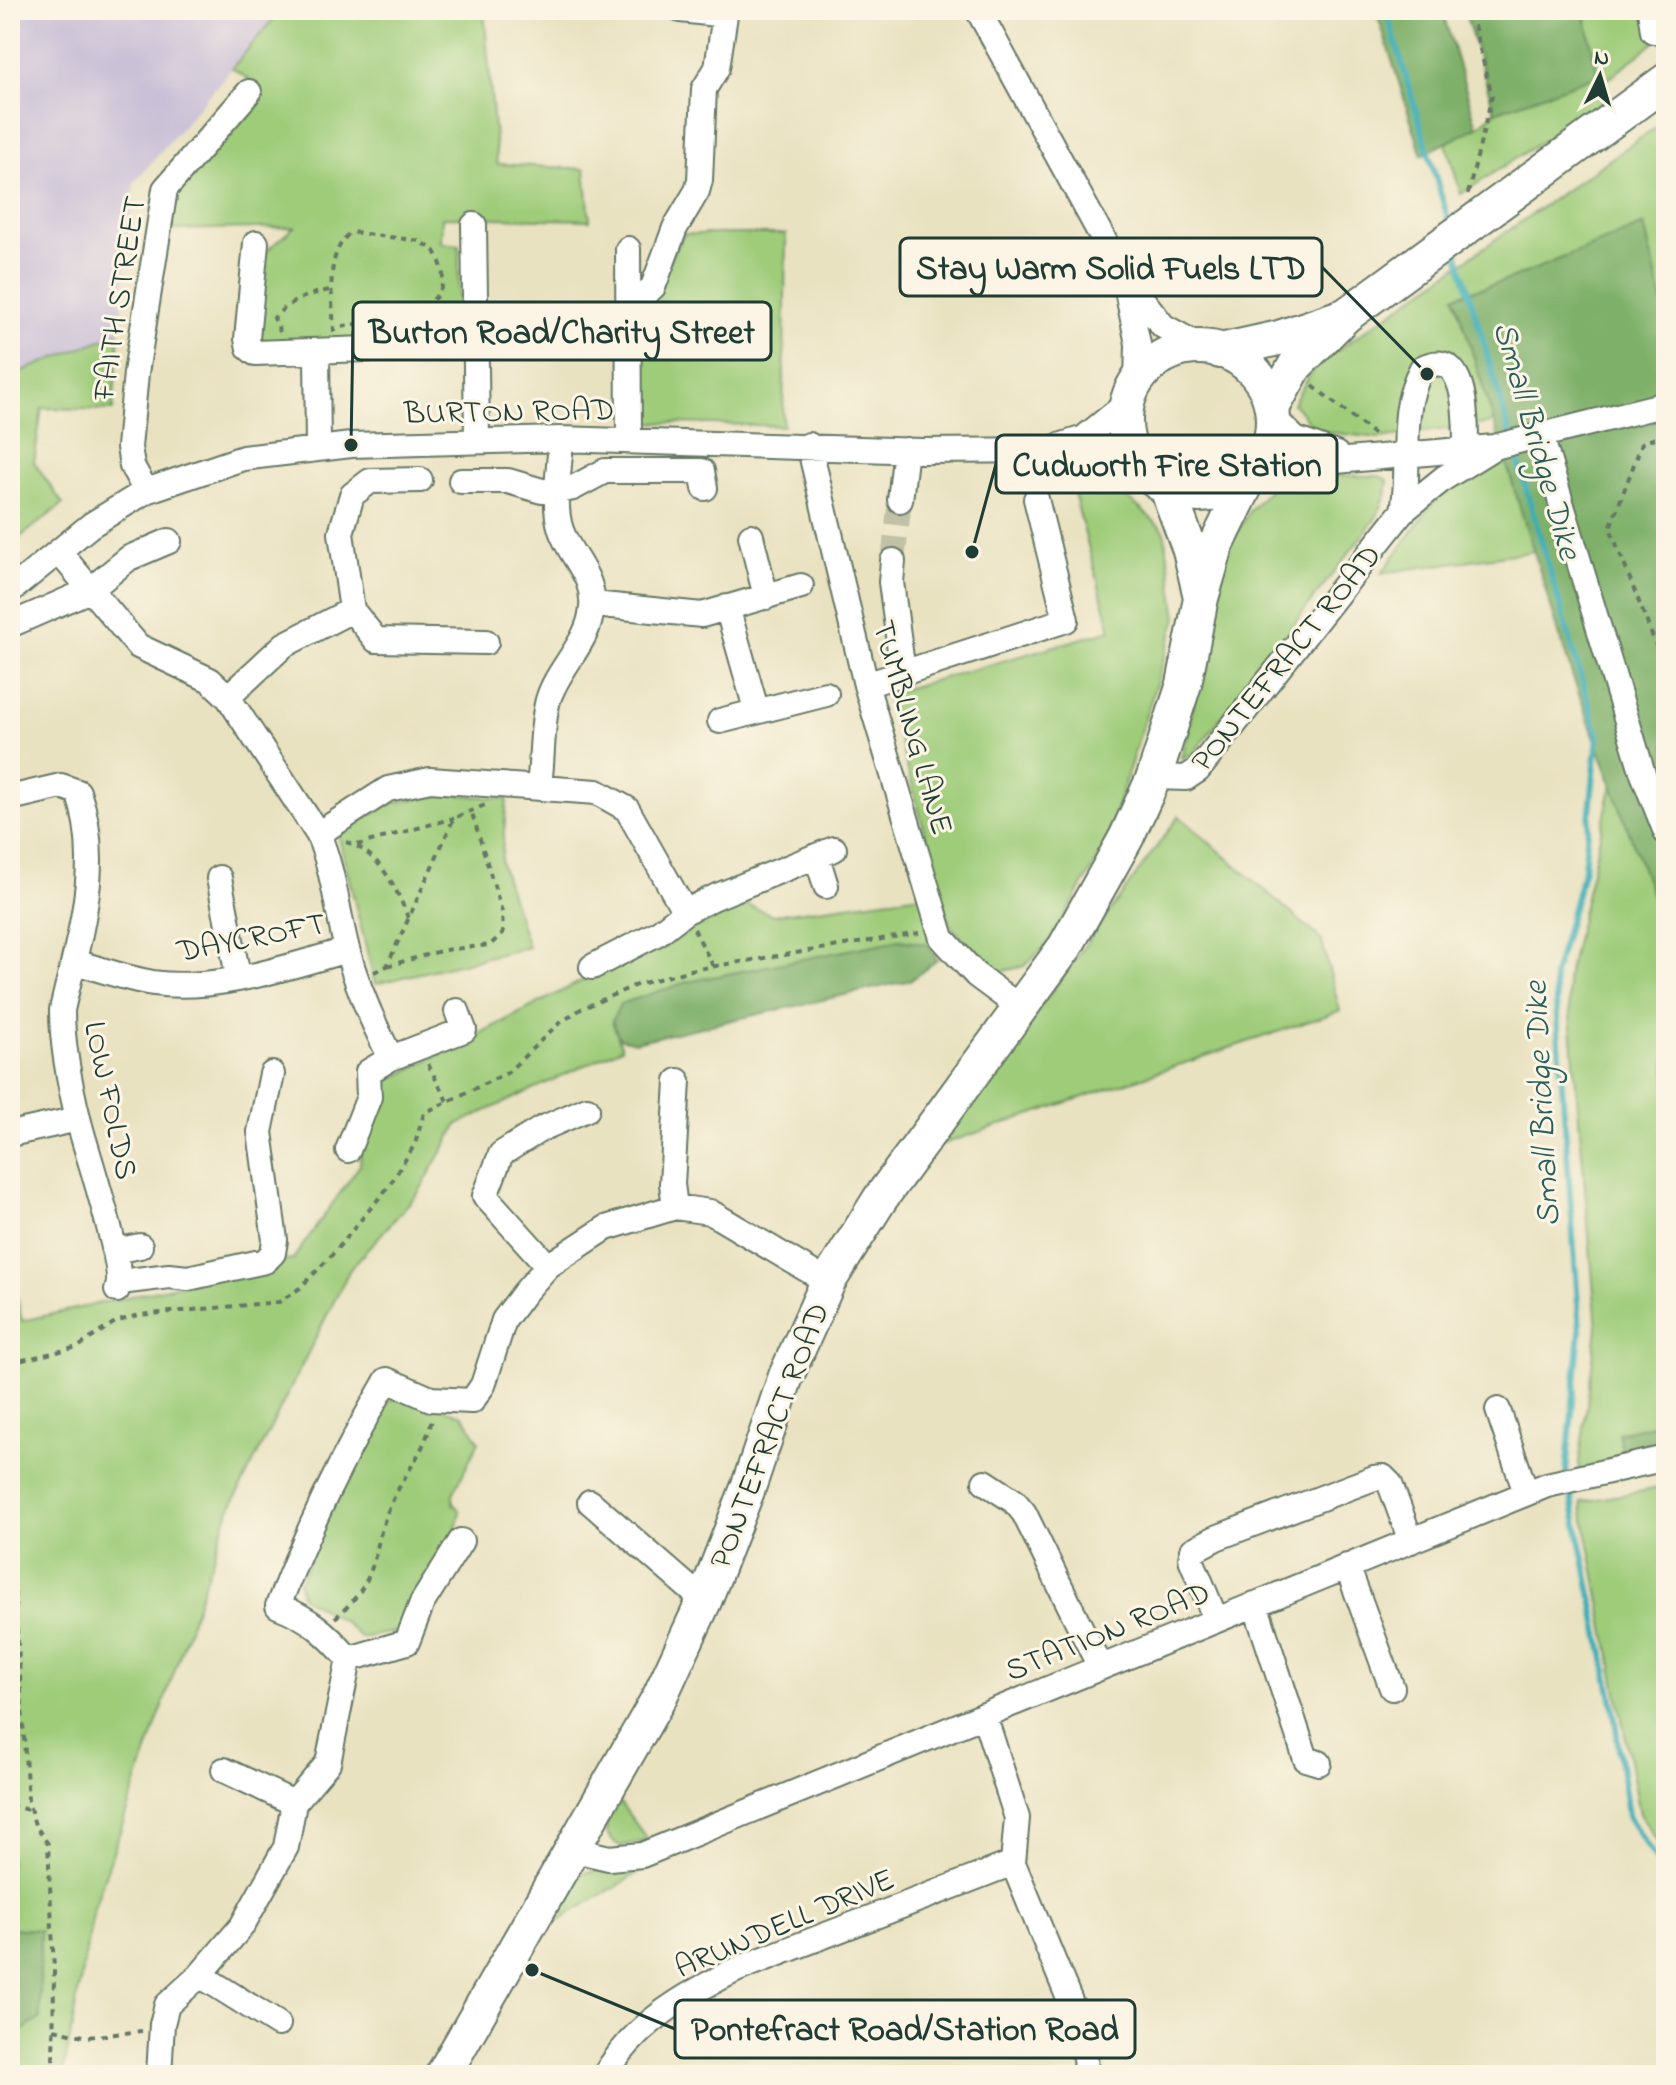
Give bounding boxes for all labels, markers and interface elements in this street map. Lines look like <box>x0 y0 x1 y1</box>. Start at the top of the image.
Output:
north arrow <box>1560 36 1640 116</box>
text: N <box>1593 42 1610 76</box>
street label: FAITH STREET <box>82 193 161 405</box>
callout: Stay Warm Solid Fuels LTD <box>900 238 1322 296</box>
text: Stay Warm Solid Fuels LTD <box>916 246 1306 297</box>
callout: Burton Road/Charity Street <box>353 302 771 360</box>
text: Burton Road/Charity Street <box>367 310 756 361</box>
water label: Small Bridge Dike <box>1477 316 1593 568</box>
street label: BURTON ROAD <box>402 388 615 439</box>
callout: Cudworth Fire Station <box>996 435 1337 493</box>
text: Cudworth Fire Station <box>1012 443 1322 493</box>
street label: PONTEFRACT ROAD <box>1181 535 1394 783</box>
street label: TUMBLING LANE <box>858 615 964 841</box>
street label: DAYCROFT <box>172 902 330 977</box>
water label: Small Bridge Dike <box>1513 978 1575 1228</box>
street label: LOW FOLDS <box>69 1017 148 1184</box>
street label: PONTEFRACT ROAD <box>699 1297 844 1576</box>
street label: STATION ROAD <box>999 1571 1218 1696</box>
street label: ARUNDELL DRIVE <box>668 1858 903 1993</box>
callout: Pontefract Road/Station Road <box>675 2000 1135 2058</box>
text: Pontefract Road/Station Road <box>691 2007 1119 2057</box>

